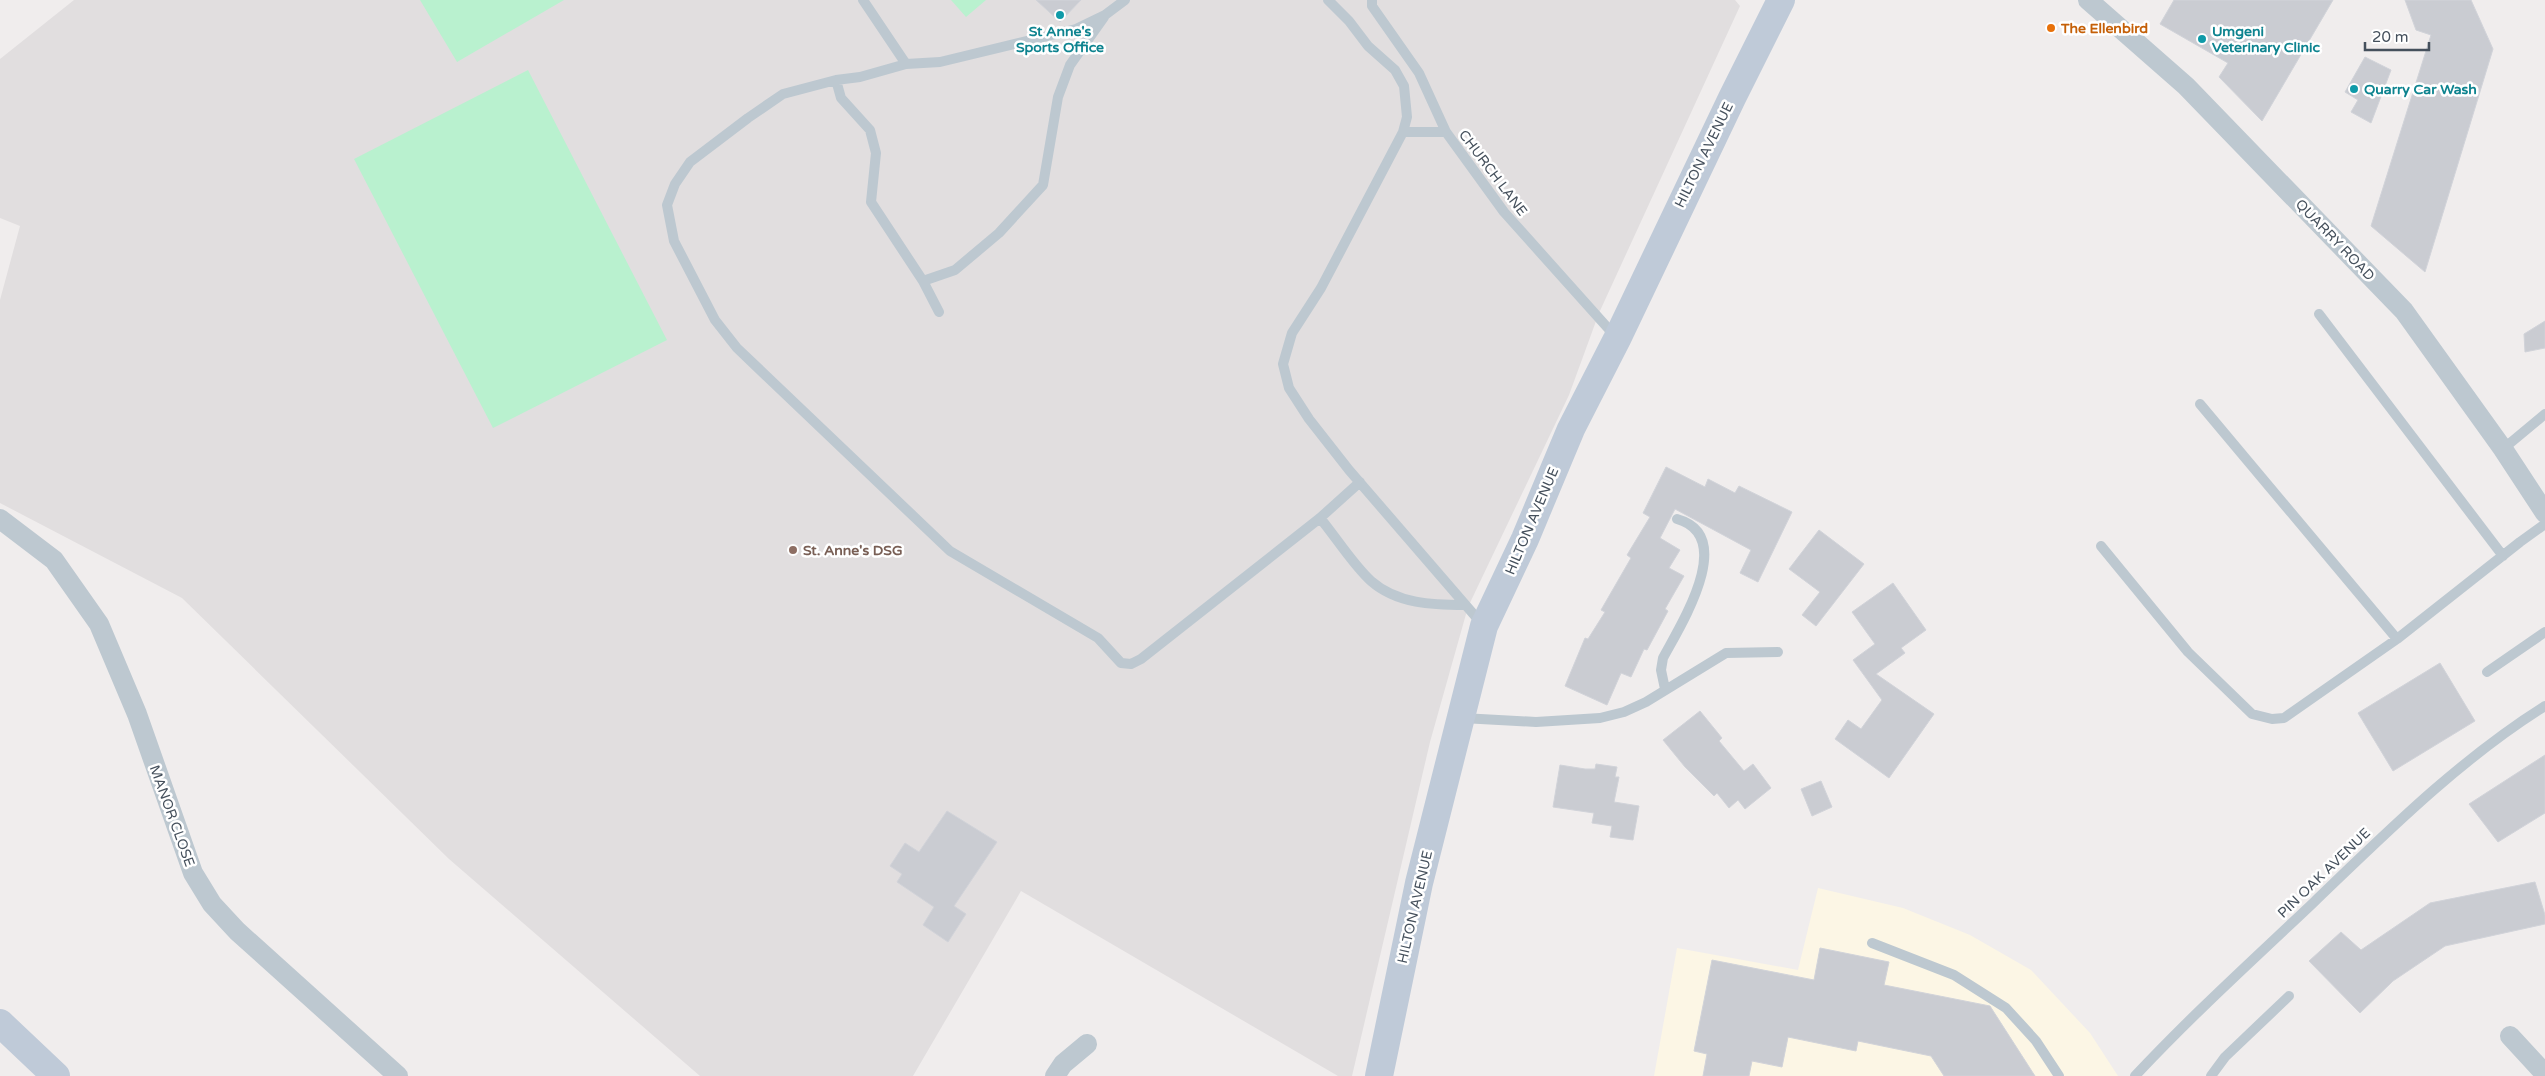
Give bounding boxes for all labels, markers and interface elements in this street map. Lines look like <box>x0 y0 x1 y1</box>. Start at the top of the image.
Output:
marker: St Anne's Sports Office <box>1054 9 1066 21</box>
place label: The Ellenbird <box>2060 20 2148 37</box>
scale bar <box>2365 20 2429 52</box>
marker: The Ellenbird <box>2045 22 2057 34</box>
place label: St Anne's Sports Office <box>1016 23 1104 56</box>
place label: Umgeni Veterinary Clinic <box>2212 23 2321 56</box>
text: 20 m <box>2372 28 2409 46</box>
marker: Umgeni Veterinary Clinic <box>2196 33 2208 45</box>
place label: Quarry Car Wash <box>2364 81 2477 98</box>
marker: Quarry Car Wash <box>2348 83 2360 95</box>
street label: HILTON AVENUE <box>1671 99 1737 211</box>
street label: CHURCH LANE <box>1455 127 1531 219</box>
street label: QUARRY ROAD <box>2292 196 2378 284</box>
street label: HILTON AVENUE <box>1502 465 1562 577</box>
place label: St. Anne's DSG <box>803 542 902 559</box>
marker: St. Anne's DSG <box>787 544 799 556</box>
street label: MANOR CLOSE <box>146 763 198 869</box>
street label: PIN OAK AVENUE <box>2274 824 2374 922</box>
street label: HILTON AVENUE <box>1394 849 1436 965</box>

